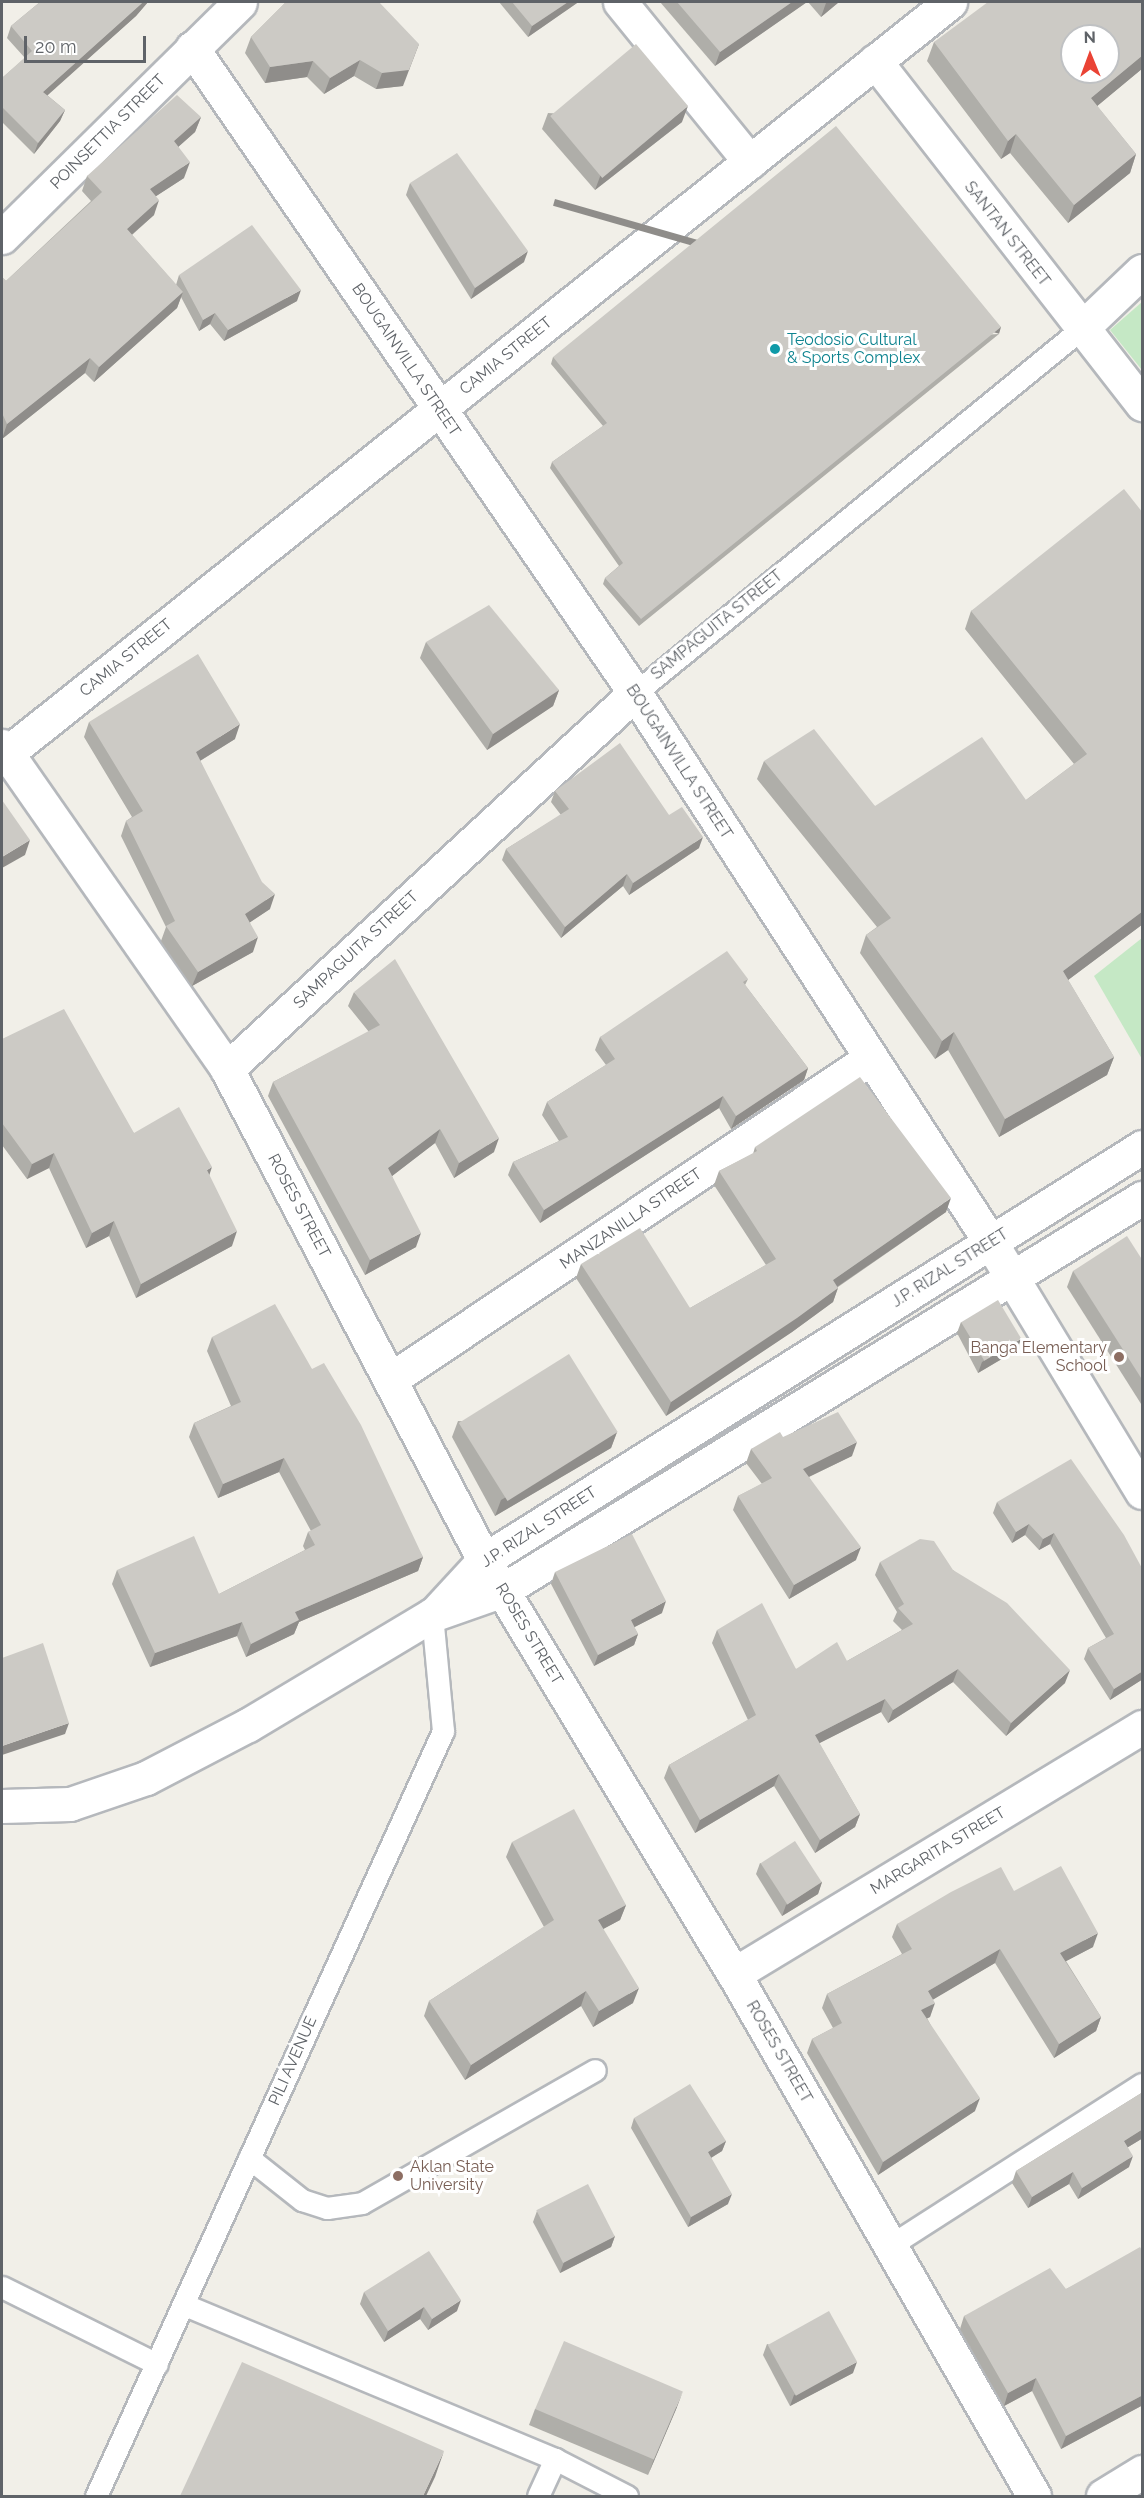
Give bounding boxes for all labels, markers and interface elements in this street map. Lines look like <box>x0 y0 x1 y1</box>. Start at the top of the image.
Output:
scale bar <box>27 24 148 62</box>
north arrow <box>1060 24 1120 84</box>
text: N <box>1083 28 1096 47</box>
text: 20 m <box>35 36 77 57</box>
street label: POINSETTIA STREET <box>46 70 170 194</box>
street label: SANTAN STREET <box>960 178 1054 290</box>
street label: BOUGAINVILLA STREET <box>347 280 465 440</box>
street label: CAMIA STREET <box>456 313 556 399</box>
place label: Teodosio Cultural & Sports Complex <box>787 330 920 368</box>
marker: Teodosio Cultural & Sports Complex <box>768 342 782 356</box>
street label: SAMPAGUITA STREET <box>647 566 787 684</box>
street label: CAMIA STREET <box>76 615 176 701</box>
street label: BOUGAINVILLA STREET <box>622 681 736 843</box>
street label: SAMPAGUITA STREET <box>289 887 423 1013</box>
street label: ROSES STREET <box>264 1151 334 1261</box>
street label: MANZANILLA STREET <box>556 1164 706 1274</box>
street label: J.P. RIZAL STREET <box>888 1224 1012 1312</box>
place label: Banga Elementary School <box>970 1338 1107 1376</box>
marker: Banga Elementary School <box>1112 1350 1126 1364</box>
street label: J.P. RIZAL STREET <box>478 1482 600 1572</box>
street label: ROSES STREET <box>491 1580 567 1688</box>
street label: MARGARITA STREET <box>867 1803 1009 1899</box>
street label: ROSES STREET <box>742 1997 816 2107</box>
street label: PILI AVENUE <box>265 2013 321 2109</box>
place label: Aklan State University <box>410 2157 494 2195</box>
marker: Aklan State University <box>391 2169 405 2183</box>

